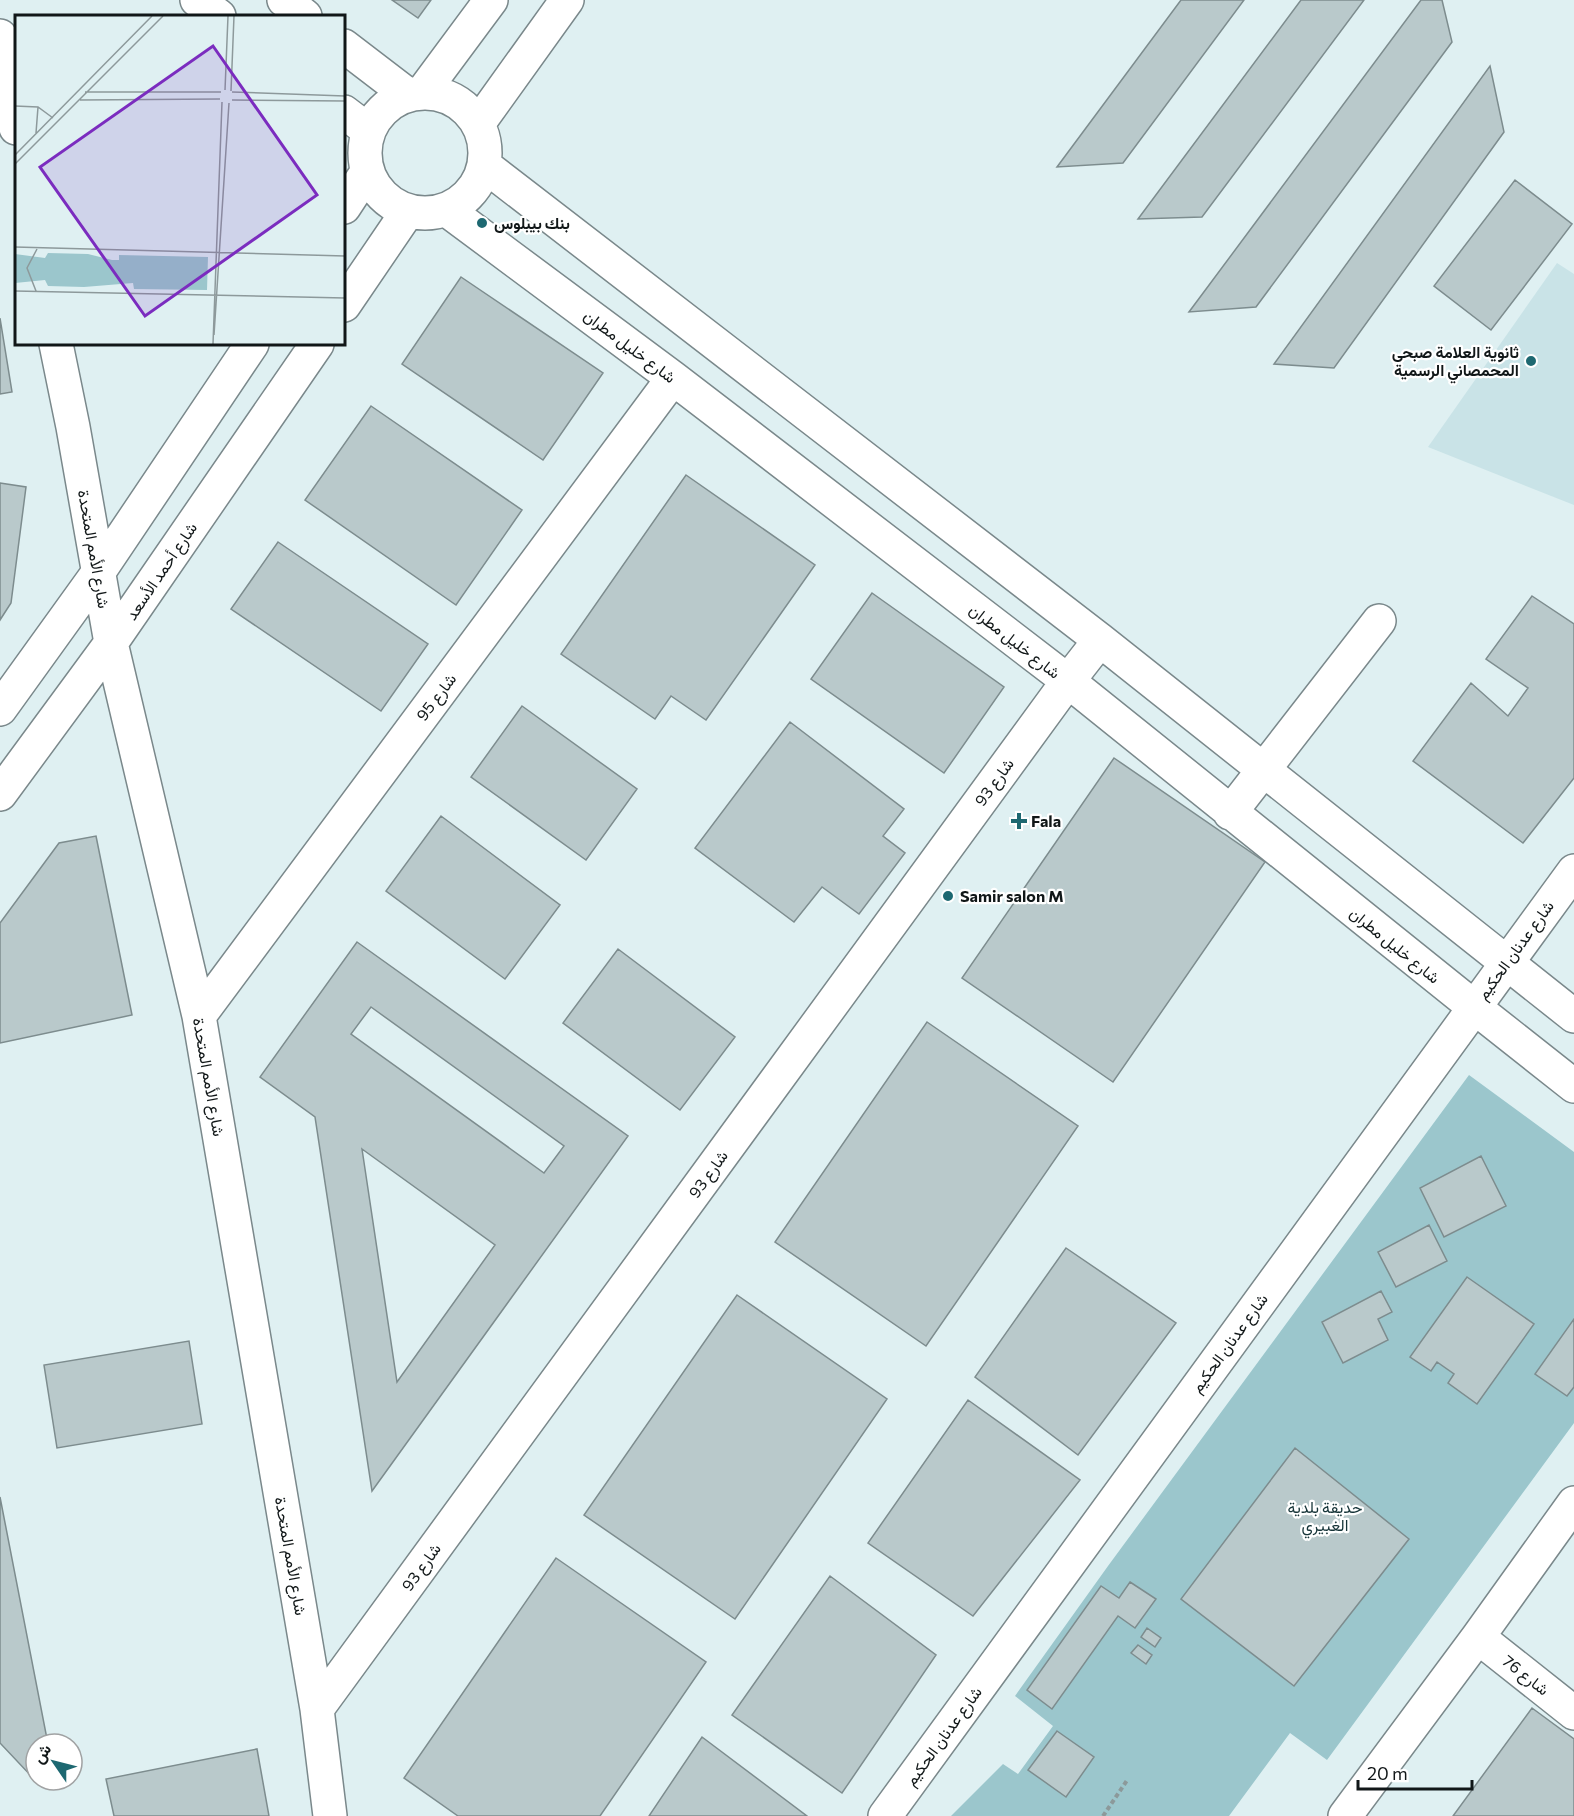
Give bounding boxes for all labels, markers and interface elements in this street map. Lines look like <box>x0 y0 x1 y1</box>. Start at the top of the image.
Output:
inset map <box>15 15 345 345</box>
place label: بنك بيبلوس <box>494 213 570 234</box>
marker: بنك بيبلوس <box>475 216 489 230</box>
street label: شارع خليل مطران <box>579 305 680 389</box>
place label: ثانوية العلامة صبحي المحمصاني الرسمية <box>1392 342 1519 384</box>
marker: ثانوية العلامة صبحي المحمصاني الرسمية <box>1524 354 1538 368</box>
street label: شارع الأمم المتحدة <box>72 488 114 610</box>
street label: شارع أحمد الأسعد <box>121 518 203 625</box>
street label: شارع خليل مطران <box>964 599 1065 684</box>
street label: شارع 95 <box>412 669 462 726</box>
street label: شارع 93 <box>970 754 1020 811</box>
place label: Fala <box>1031 811 1061 830</box>
marker: Fala <box>1012 814 1026 828</box>
place label: Samir salon M <box>960 886 1064 905</box>
marker: Samir salon M <box>941 889 955 903</box>
street label: شارع عدنان الحكيم <box>1472 896 1559 1005</box>
street label: شارع خليل مطران <box>1345 903 1444 989</box>
street label: شارع الأمم المتحدة <box>187 1016 229 1138</box>
street label: شارع 93 <box>684 1146 734 1203</box>
street label: شارع عدنان الحكيم <box>1186 1289 1273 1398</box>
street label: شارع الأمم المتحدة <box>269 1495 311 1617</box>
park label: حديقة بلدية الغبيري <box>1287 1497 1363 1539</box>
street label: شارع 93 <box>397 1539 447 1596</box>
street label: شارع 76 <box>1498 1651 1553 1701</box>
street label: شارع عدنان الحكيم <box>900 1682 987 1791</box>
north arrow <box>24 1732 84 1792</box>
text: ش <box>28 1740 55 1767</box>
scale bar <box>1358 1753 1472 1791</box>
text: 20 m <box>1367 1762 1408 1784</box>

